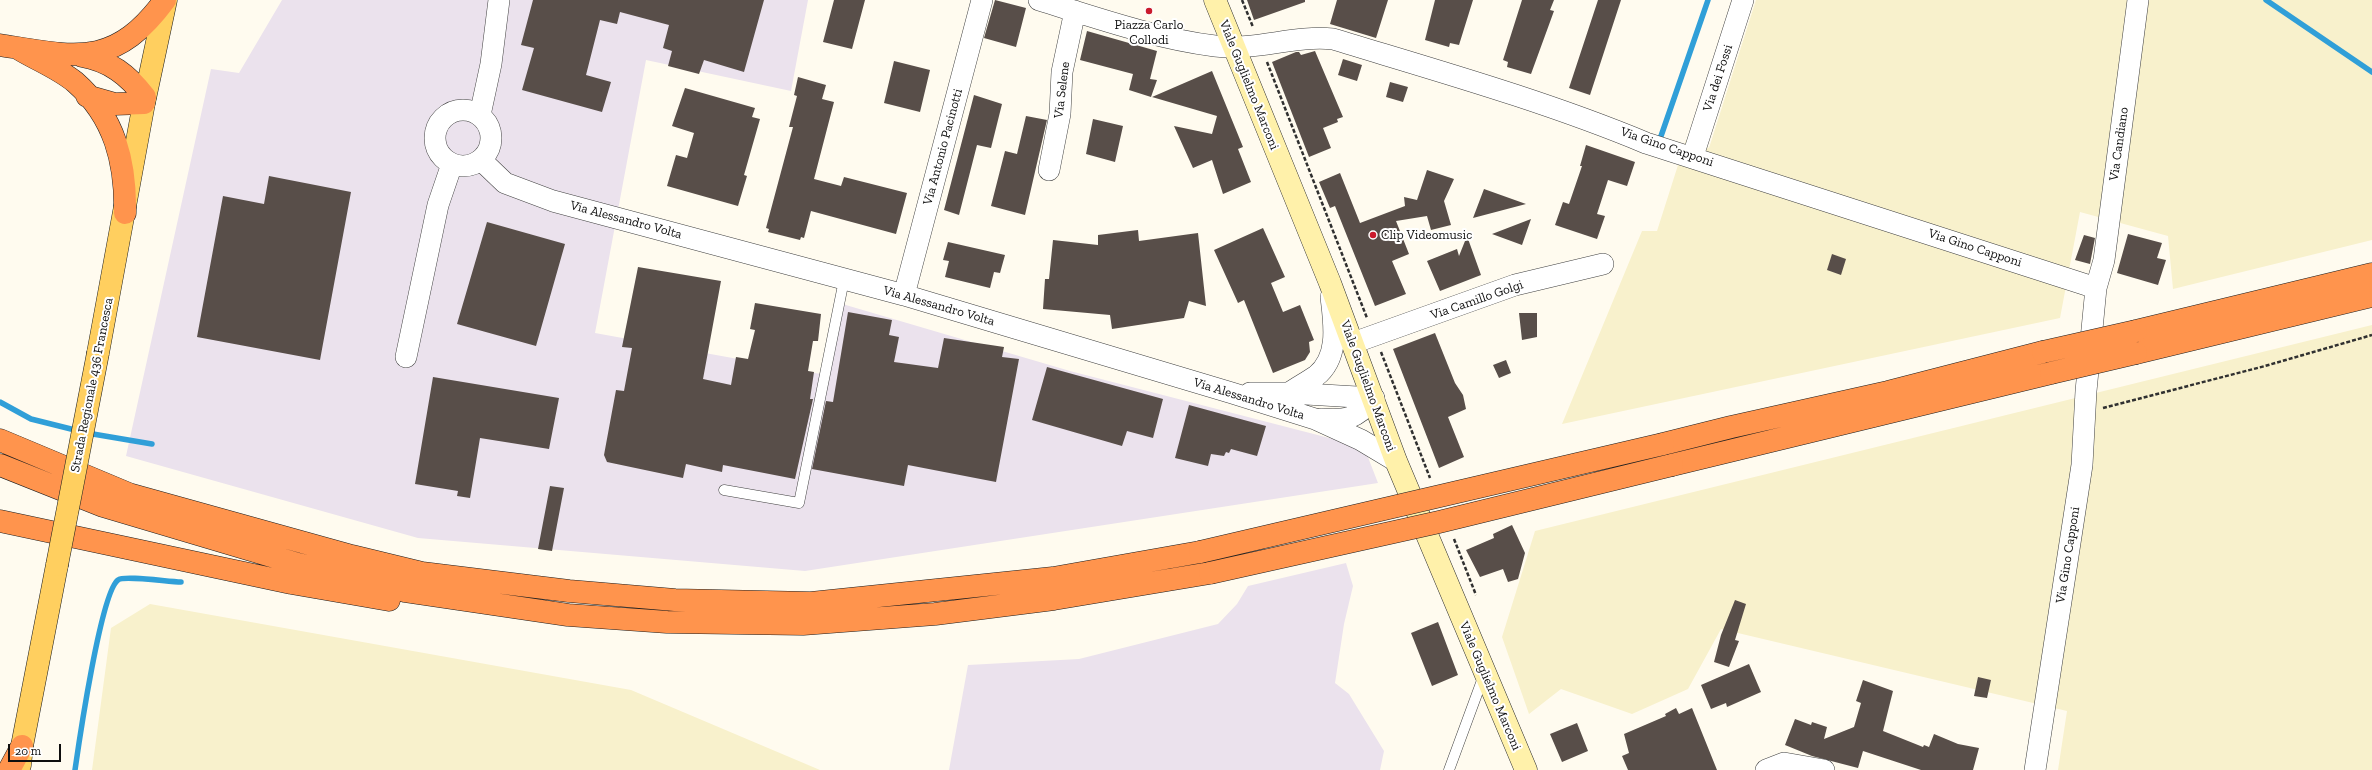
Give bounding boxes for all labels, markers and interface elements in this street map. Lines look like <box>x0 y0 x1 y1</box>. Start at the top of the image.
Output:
marker: Piazza Carlo Collodi <box>1144 6 1154 16</box>
place label: Piazza Carlo Collodi <box>1115 17 1183 48</box>
street label: Viale Guglielmo Marconi <box>1216 18 1282 152</box>
street label: Via dei Fossi <box>1700 43 1736 113</box>
street label: Via Selene <box>1051 61 1073 119</box>
street label: Via Antonio Pacinotti <box>920 87 966 207</box>
street label: Via Candiano <box>2106 106 2132 182</box>
street label: Via Gino Capponi <box>1618 124 1716 170</box>
street label: Via Alessandro Volta <box>568 198 684 242</box>
street label: Via Gino Capponi <box>1926 226 2024 270</box>
place label: Clip Videomusic <box>1381 227 1472 243</box>
marker: Clip Videomusic <box>1368 230 1378 240</box>
street label: Via Camillo Golgi <box>1429 277 1525 323</box>
street label: Via Alessandro Volta <box>882 283 996 329</box>
street label: Strada Regionale 436 Francesca <box>67 297 117 473</box>
street label: Viale Guglielmo Marconi <box>1337 318 1399 454</box>
street label: Via Alessandro Volta <box>1192 375 1306 423</box>
street label: Via Gino Capponi <box>2053 506 2083 604</box>
street label: Viale Guglielmo Marconi <box>1456 619 1524 753</box>
scale bar <box>10 736 63 762</box>
text: 20 m <box>15 744 41 758</box>

